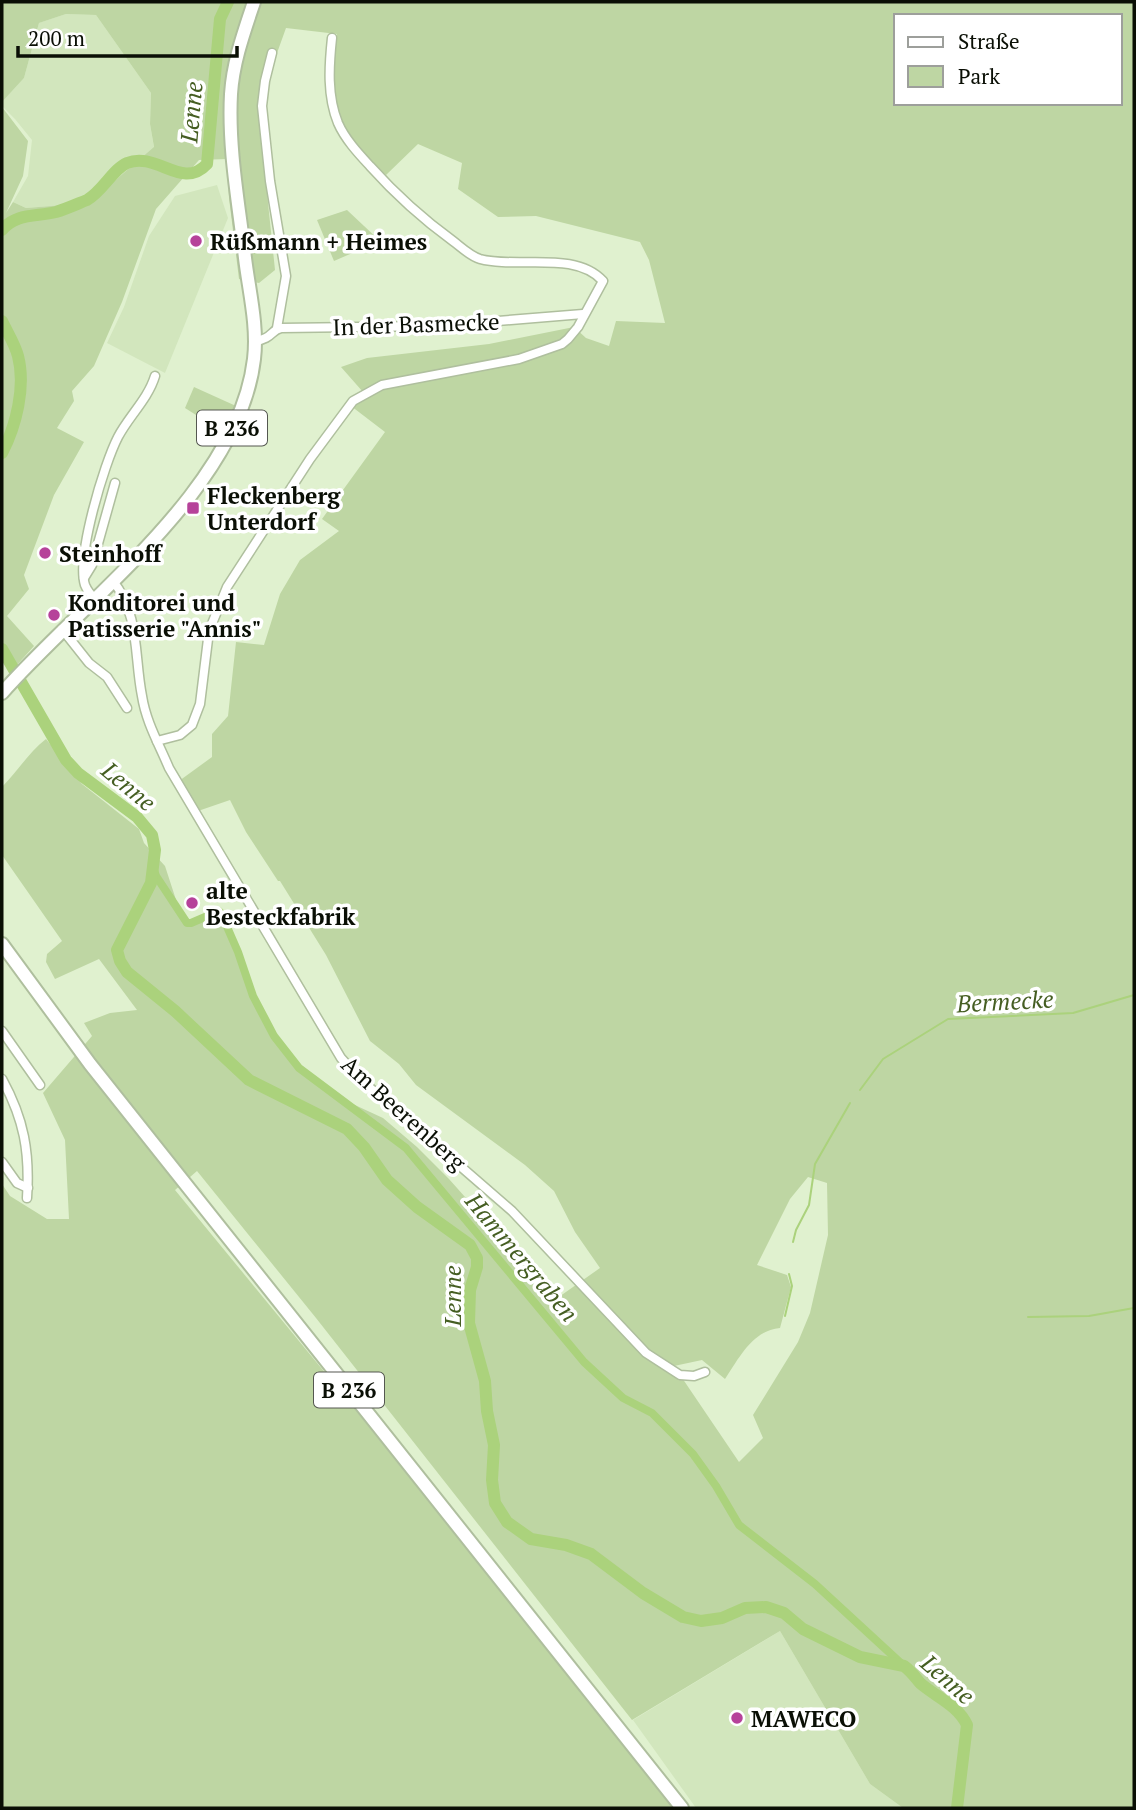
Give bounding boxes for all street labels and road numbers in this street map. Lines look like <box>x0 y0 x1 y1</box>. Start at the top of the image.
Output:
street label: In der Basmecke <box>332 306 500 342</box>
road number: B 236 <box>197 410 267 446</box>
street label: Am Beerenberg <box>335 1049 474 1178</box>
road number: B 236 <box>314 1372 384 1408</box>

